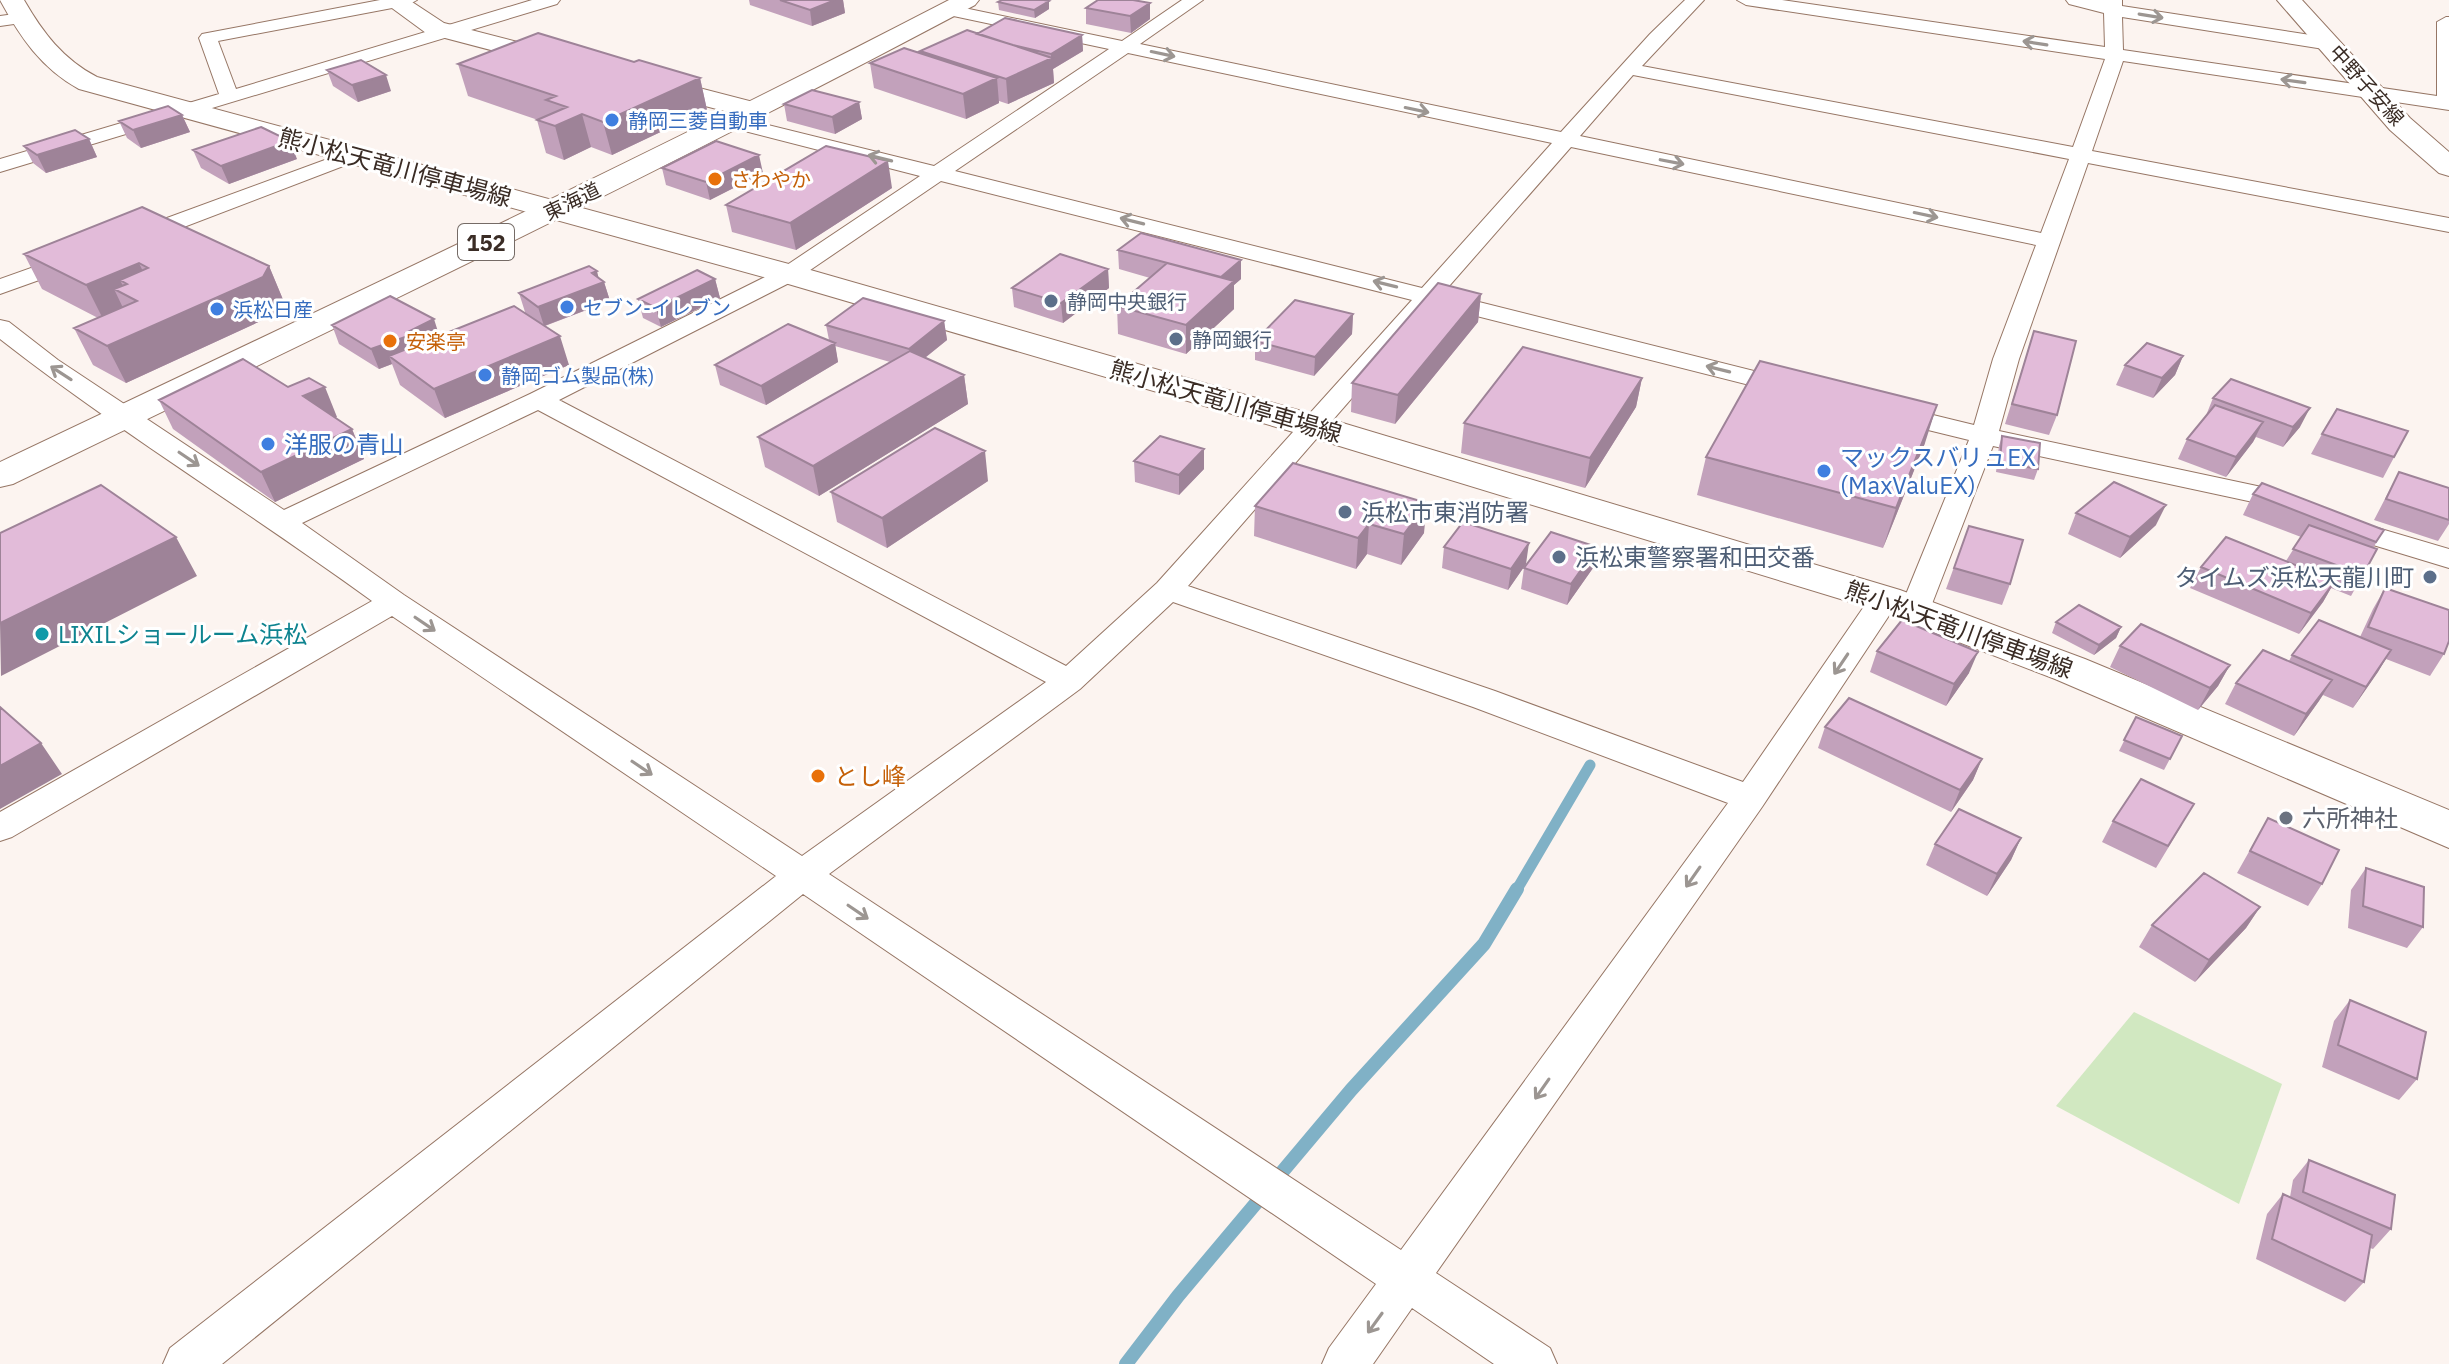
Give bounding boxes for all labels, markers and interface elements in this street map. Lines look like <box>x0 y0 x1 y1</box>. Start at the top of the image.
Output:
one-way arrow <box>2138 10 2164 25</box>
one-way arrow <box>2023 35 2049 50</box>
street label: 中野子安線 <box>2324 39 2410 131</box>
one-way arrow <box>1150 47 1175 62</box>
one-way arrow <box>2280 73 2306 88</box>
one-way arrow <box>1404 103 1429 118</box>
place label: 静岡三菱自動車 <box>628 107 768 134</box>
marker: 静岡三菱自動車 <box>603 111 621 129</box>
street label: 熊小松天竜川停車場線 <box>275 120 515 214</box>
one-way arrow <box>868 150 894 165</box>
one-way arrow <box>1658 156 1684 171</box>
place label: さわやか <box>731 166 811 193</box>
marker: さわやか <box>706 170 724 188</box>
street label: 東海道 <box>539 176 605 226</box>
one-way arrow <box>1913 208 1939 223</box>
one-way arrow <box>1120 213 1146 228</box>
road number: 152 <box>458 224 514 260</box>
one-way arrow <box>1372 276 1398 291</box>
place label: 静岡中央銀行 <box>1067 288 1187 315</box>
marker: 静岡中央銀行 <box>1042 292 1060 310</box>
place label: セブン-イレブン <box>583 294 731 321</box>
place label: 浜松日産 <box>233 296 313 323</box>
marker: セブン-イレブン <box>558 298 576 316</box>
marker: 浜松日産 <box>208 300 226 318</box>
place label: 静岡銀行 <box>1192 326 1272 353</box>
place label: 安楽亭 <box>406 328 466 355</box>
marker: 静岡銀行 <box>1167 330 1185 348</box>
marker: 安楽亭 <box>381 332 399 350</box>
street label: 熊小松天竜川停車場線 <box>1106 353 1346 449</box>
one-way arrow <box>1706 360 1731 375</box>
place label: 静岡ゴム製品(株) <box>501 362 654 389</box>
one-way arrow <box>51 364 73 381</box>
marker: 静岡ゴム製品(株) <box>476 366 494 384</box>
place label: 洋服の青山 <box>284 428 404 460</box>
marker: 洋服の青山 <box>259 435 277 453</box>
place label: マックスバリュEX (MaxValuEX) <box>1840 441 2036 501</box>
one-way arrow <box>178 450 200 467</box>
marker: マックスバリュEX (MaxValuEX) <box>1815 462 1833 480</box>
place label: 浜松市東消防署 <box>1361 496 1529 528</box>
marker: 浜松市東消防署 <box>1336 503 1354 521</box>
place label: 浜松東警察署和田交番 <box>1575 541 1815 573</box>
marker: 浜松東警察署和田交番 <box>1550 548 1568 566</box>
place label: タイムズ浜松天龍川町 <box>2174 561 2414 593</box>
marker: タイムズ浜松天龍川町 <box>2421 568 2439 586</box>
street label: 熊小松天竜川停車場線 <box>1841 573 2077 685</box>
one-way arrow <box>414 616 436 632</box>
place label: LIXILショールーム浜松 <box>58 618 307 650</box>
marker: LIXILショールーム浜松 <box>33 625 51 643</box>
one-way arrow <box>1833 652 1849 674</box>
one-way arrow <box>630 760 652 776</box>
place label: とし峰 <box>834 760 906 792</box>
marker: とし峰 <box>809 767 827 785</box>
place label: 六所神社 <box>2302 802 2398 834</box>
marker: 六所神社 <box>2277 809 2295 827</box>
one-way arrow <box>1685 866 1701 888</box>
one-way arrow <box>846 904 868 921</box>
one-way arrow <box>1534 1078 1551 1099</box>
one-way arrow <box>1366 1312 1383 1334</box>

